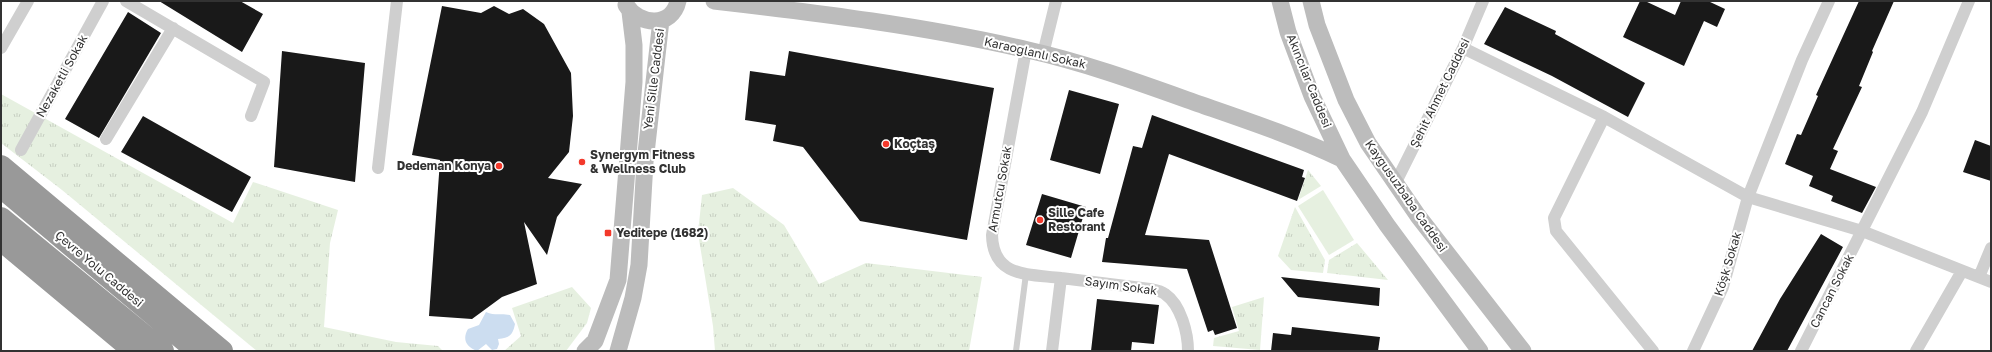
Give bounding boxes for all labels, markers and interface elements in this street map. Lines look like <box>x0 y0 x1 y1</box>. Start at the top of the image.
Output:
street label: Yeni Sille Caddesi <box>640 27 667 130</box>
street label: Nezaketli Sokak <box>33 32 91 120</box>
street label: Akıncılar Caddesi <box>1284 32 1335 130</box>
street label: Karaoğlanlı Sokak <box>983 34 1088 72</box>
street label: Şehit Ahmet Caddesi <box>1406 36 1473 150</box>
place label: Koçtaş <box>894 136 935 151</box>
street label: Kaygusuzbaba Caddesi <box>1362 137 1451 255</box>
marker: Koçtaş <box>881 139 891 149</box>
street label: Armutcu Sokak <box>985 144 1015 233</box>
place label: Synergym Fitness & Wellness Club <box>590 147 695 176</box>
marker: Synergym Fitness & Wellness Club <box>577 157 587 167</box>
place label: Dedeman Konya <box>397 158 491 173</box>
marker: Dedeman Konya <box>494 161 504 171</box>
place label: Sille Cafe Restorant <box>1048 205 1106 234</box>
marker: Sille Cafe Restorant <box>1035 215 1045 225</box>
place label: Yeditepe (1682) <box>616 225 708 240</box>
street label: Çevre Yolu Caddesi <box>52 227 146 310</box>
marker: Yeditepe (1682) <box>603 228 613 238</box>
street label: Köşk Sokak <box>1711 230 1744 298</box>
street label: Cancan Sokak <box>1806 251 1857 330</box>
street label: Sayım Sokak <box>1084 273 1158 298</box>

